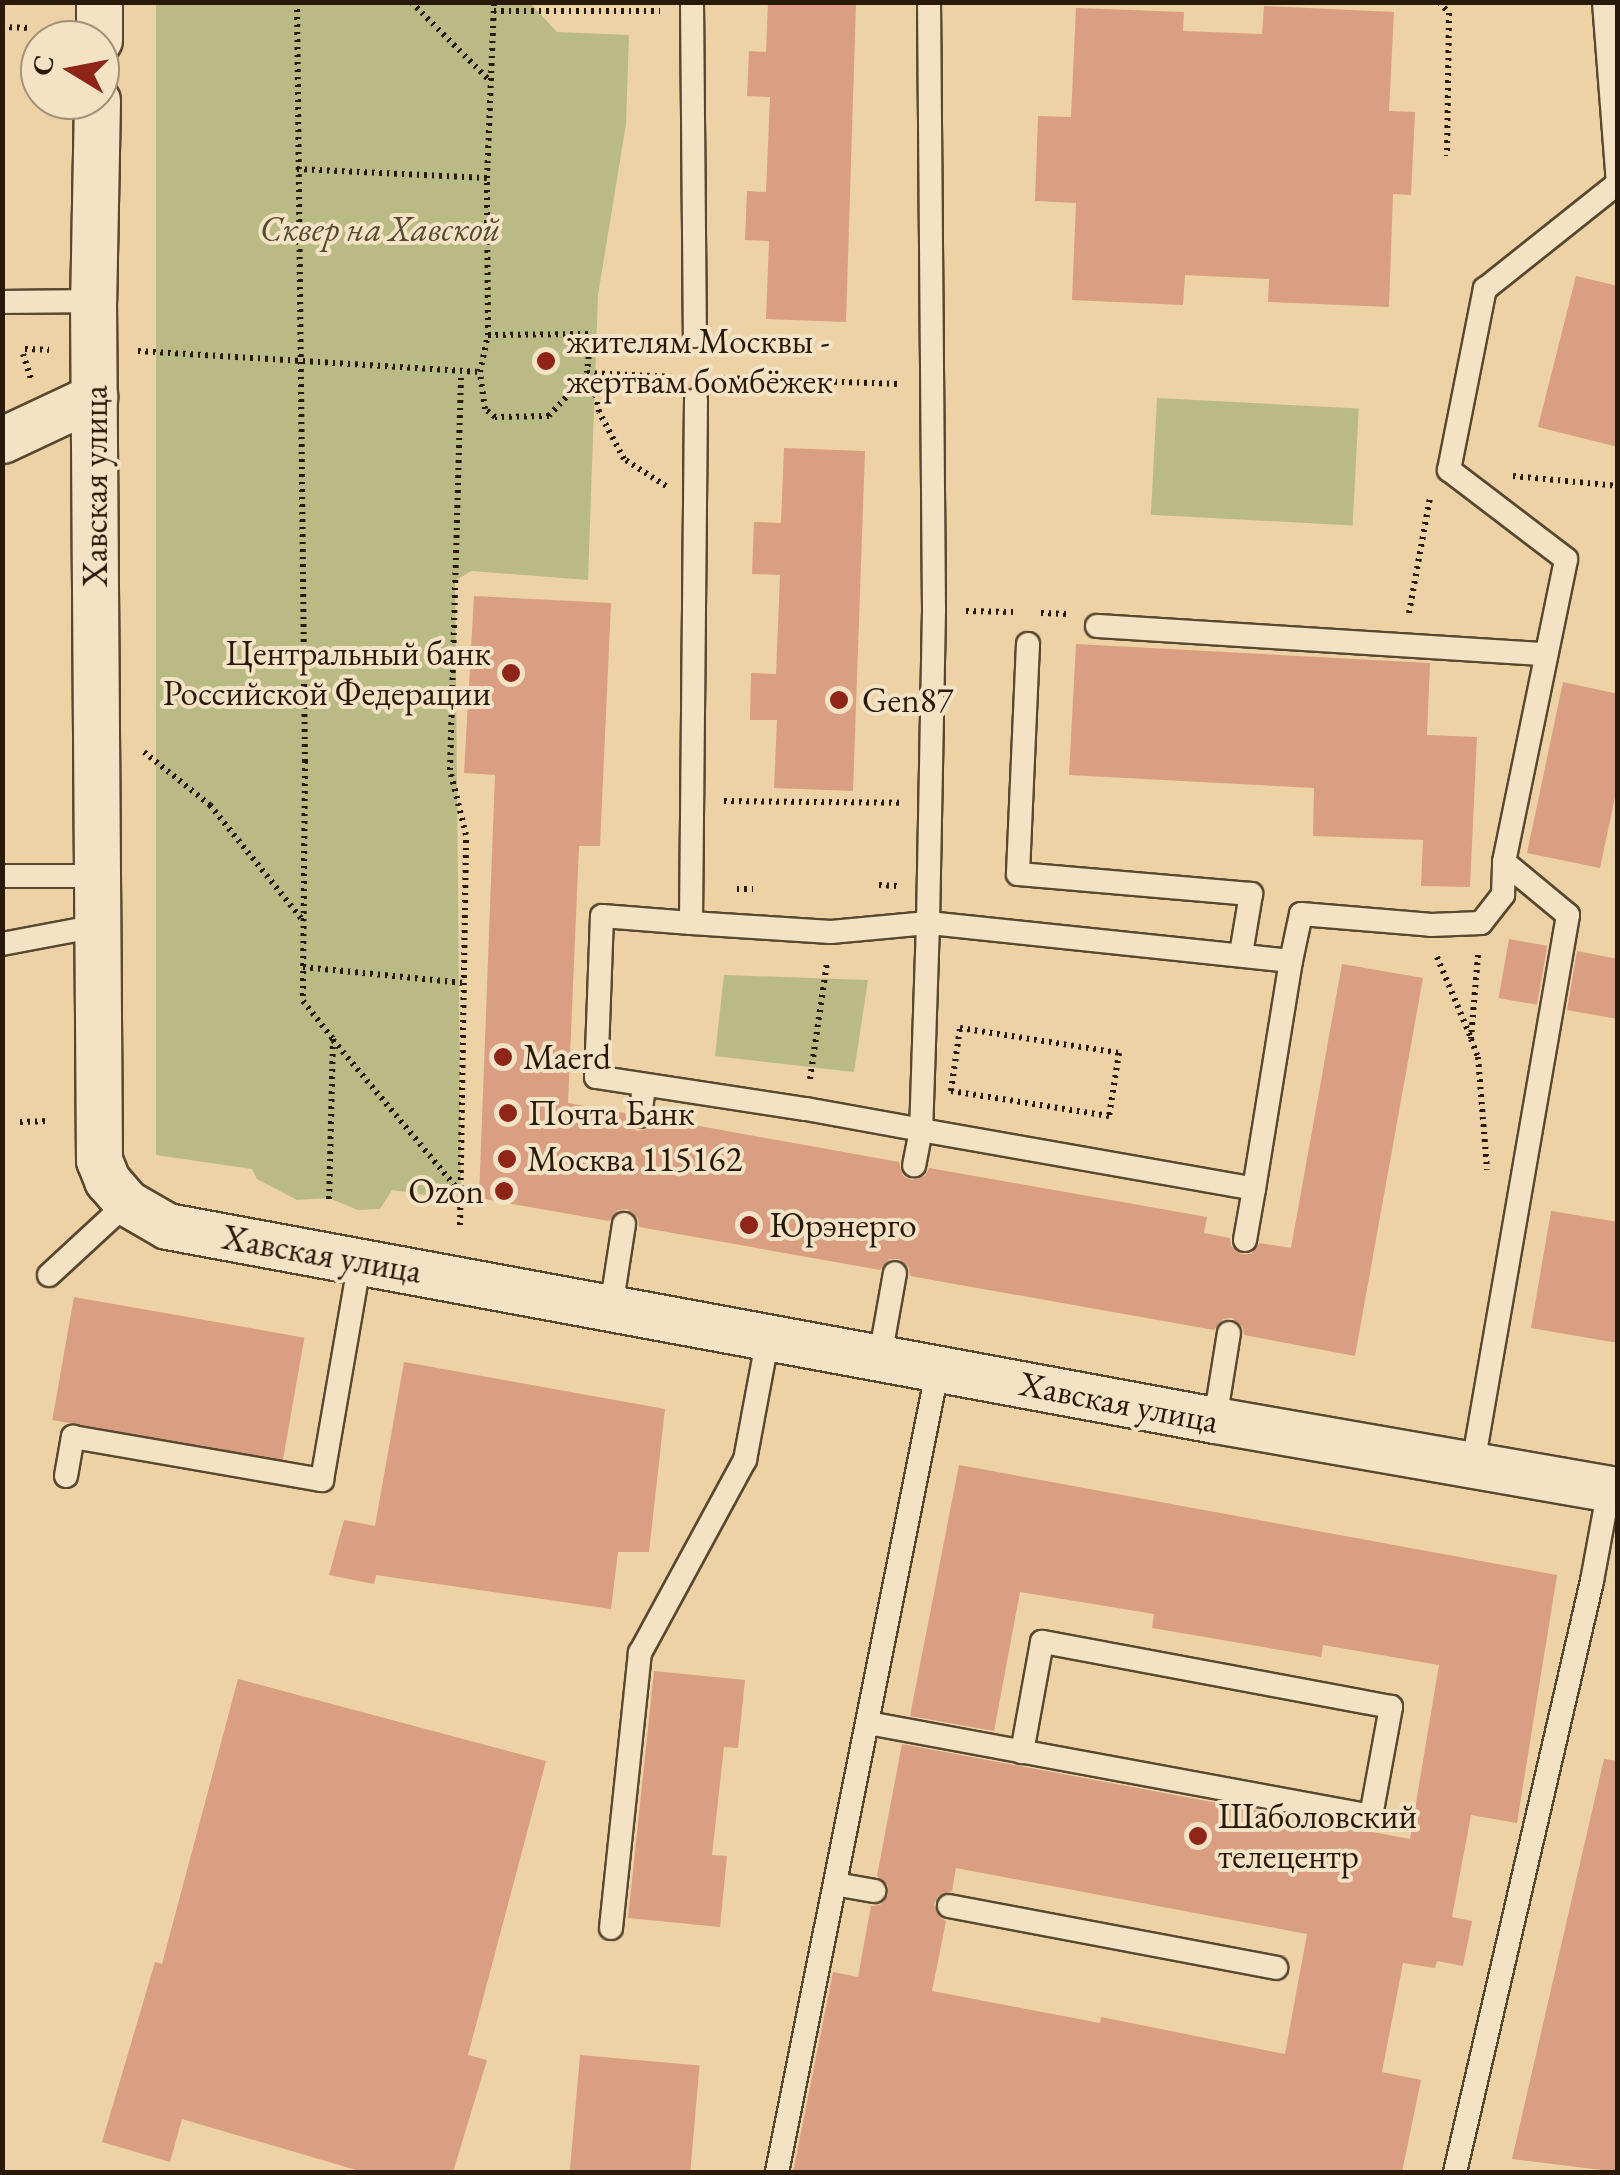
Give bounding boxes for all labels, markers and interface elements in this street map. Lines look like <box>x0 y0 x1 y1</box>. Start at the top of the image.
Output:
north arrow <box>20 20 120 120</box>
text: С <box>23 52 62 78</box>
park label: Сквер на Хавской <box>260 208 500 250</box>
place label: жителям Москвы - жертвам бомбёжек <box>566 320 833 402</box>
marker: жителям Москвы - жертвам бомбёжек <box>535 350 557 372</box>
street label: Хавская улица <box>74 385 116 587</box>
place label: Центральный банк Российской Федерации <box>163 632 491 714</box>
marker: Центральный банк Российской Федерации <box>500 662 522 684</box>
place label: Gen87 <box>862 679 953 721</box>
marker: Gen87 <box>826 687 852 713</box>
place label: Maerd <box>523 1036 611 1078</box>
marker: Maerd <box>492 1046 514 1068</box>
place label: Почта Банк <box>528 1092 695 1134</box>
marker: Почта Банк <box>497 1102 519 1124</box>
place label: Москва 115162 <box>527 1138 742 1180</box>
marker: Москва 115162 <box>496 1148 518 1170</box>
place label: Ozon <box>408 1170 484 1212</box>
marker: Ozon <box>493 1180 515 1202</box>
place label: Юрэнерго <box>769 1204 917 1246</box>
marker: Юрэнерго <box>738 1214 760 1236</box>
street label: Хавская улица <box>219 1216 425 1292</box>
street label: Хавская улица <box>1016 1362 1222 1442</box>
place label: Шаболовский телецентр <box>1218 1795 1417 1877</box>
marker: Шаболовский телецентр <box>1187 1825 1209 1847</box>

